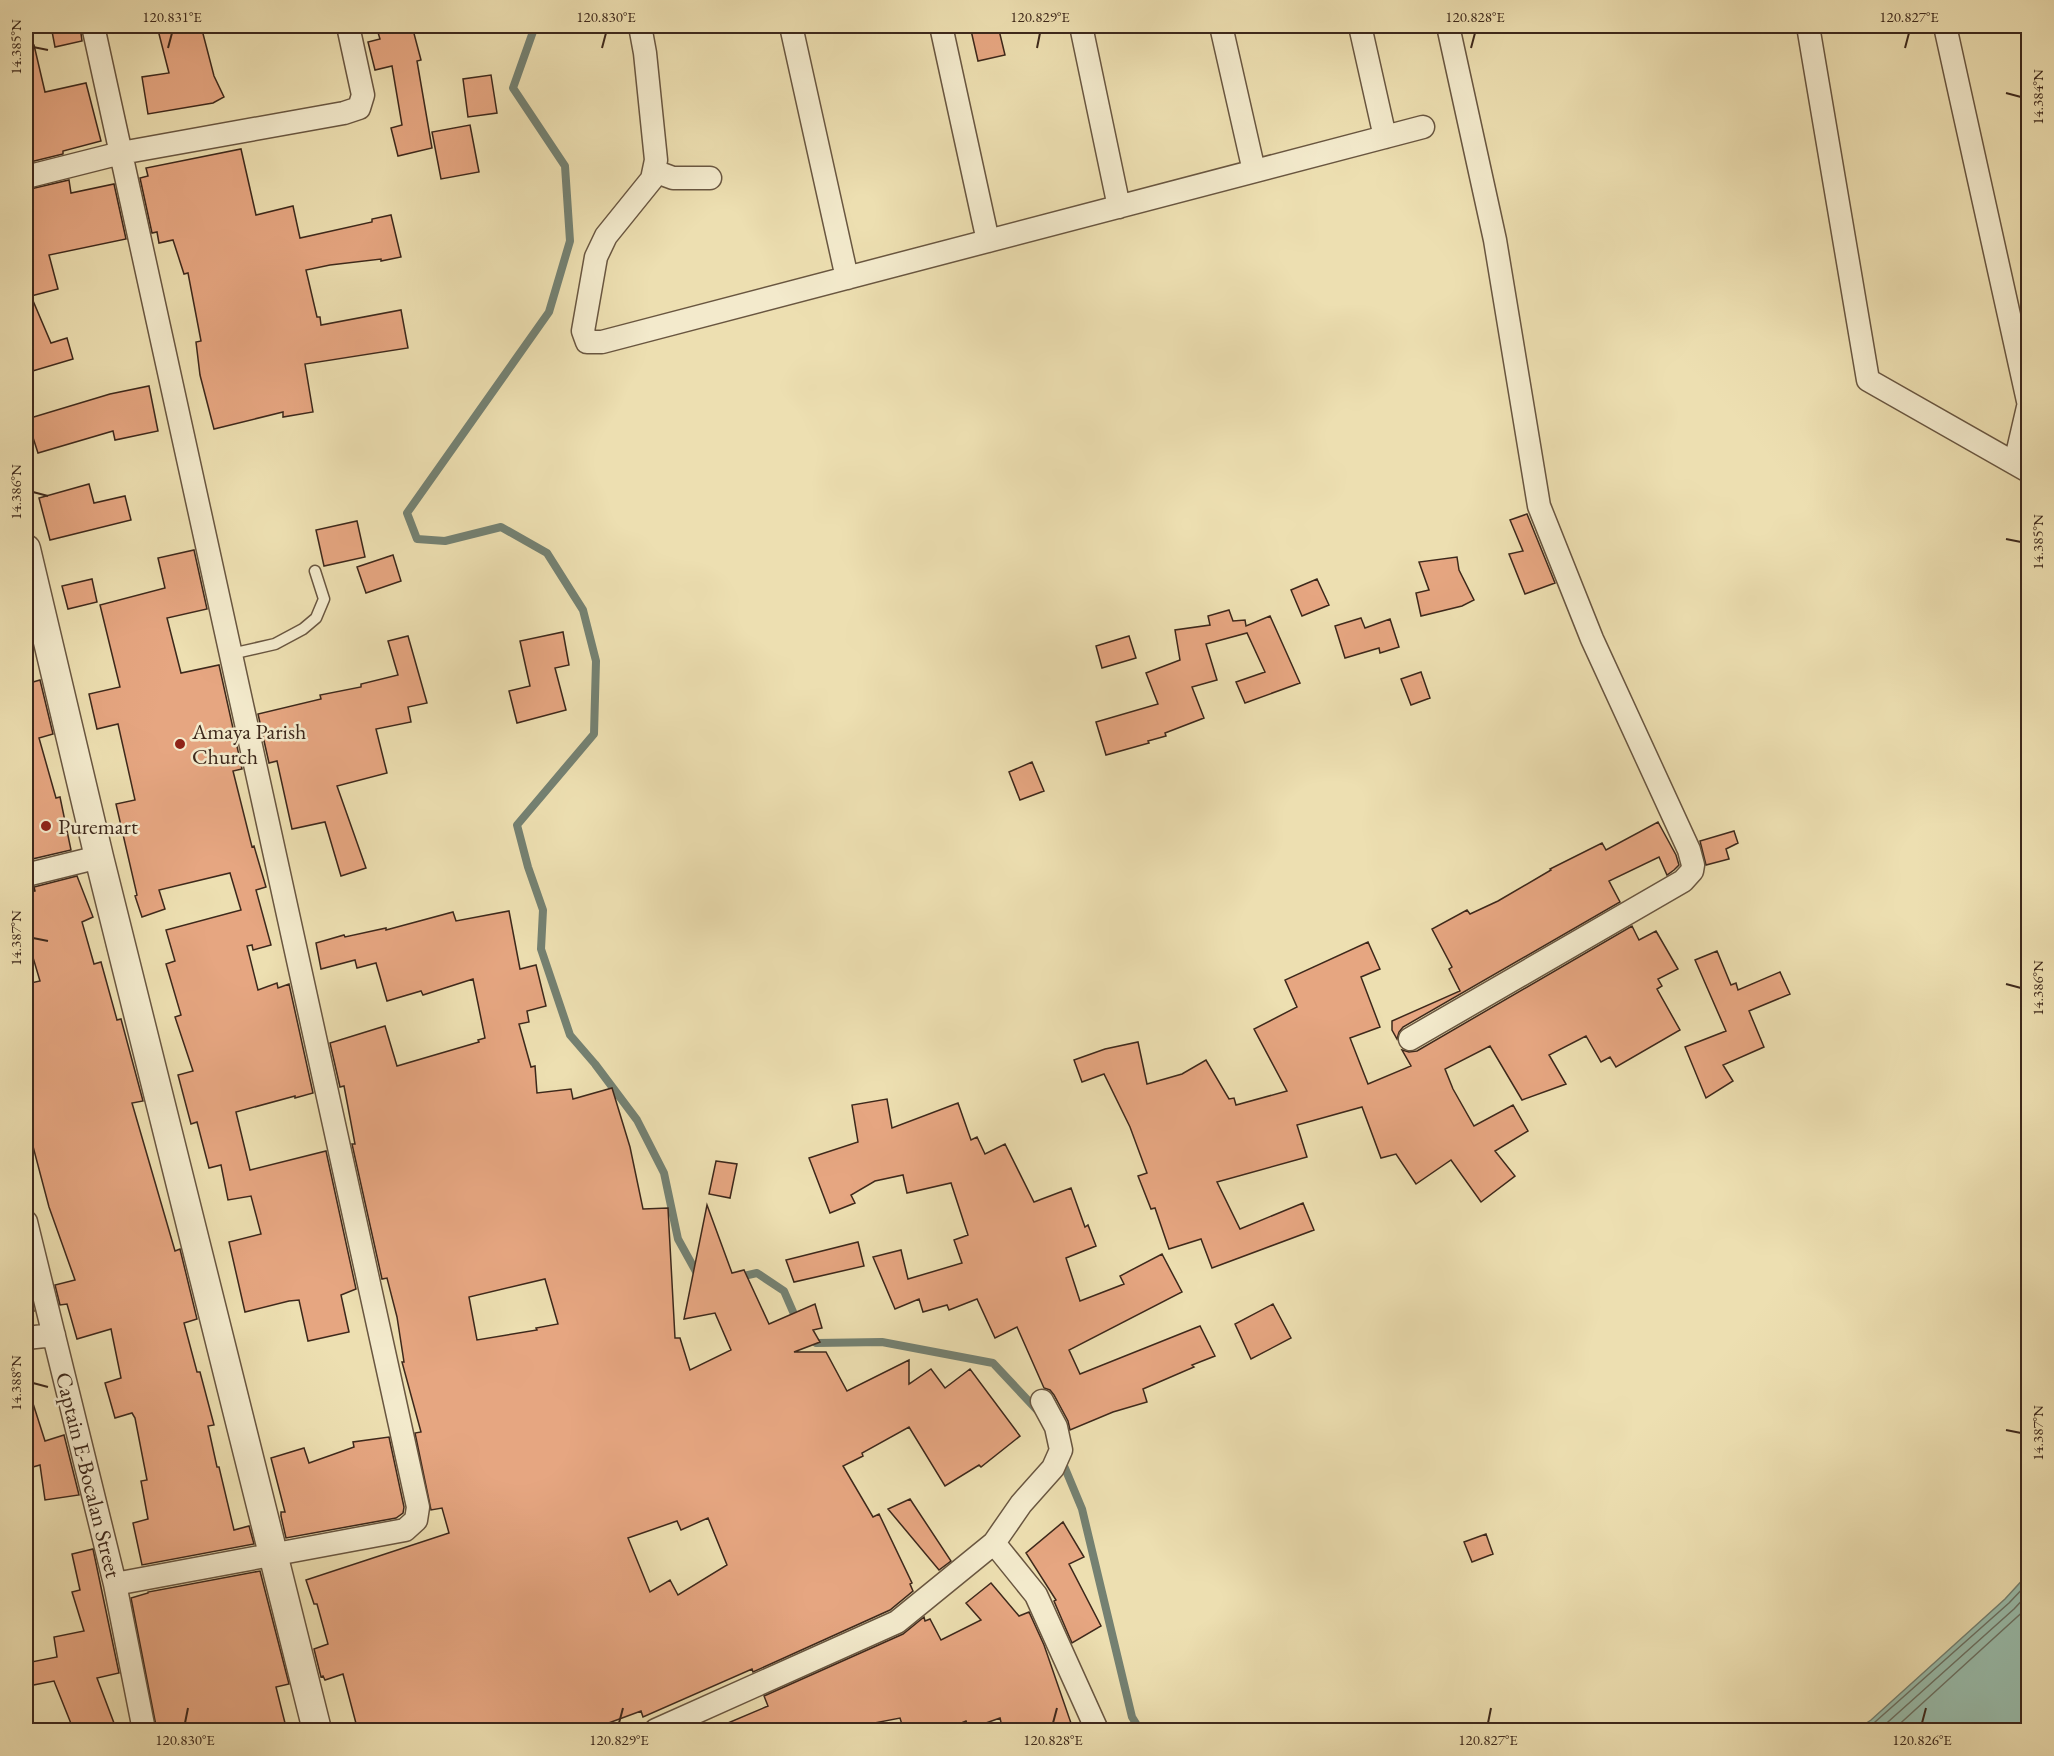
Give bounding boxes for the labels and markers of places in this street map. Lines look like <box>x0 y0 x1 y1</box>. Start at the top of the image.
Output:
place label: Amaya Parish Church <box>191 717 306 771</box>
marker: Amaya Parish Church <box>173 737 187 751</box>
place label: Puremart <box>58 812 138 841</box>
marker: Puremart <box>39 819 53 833</box>

